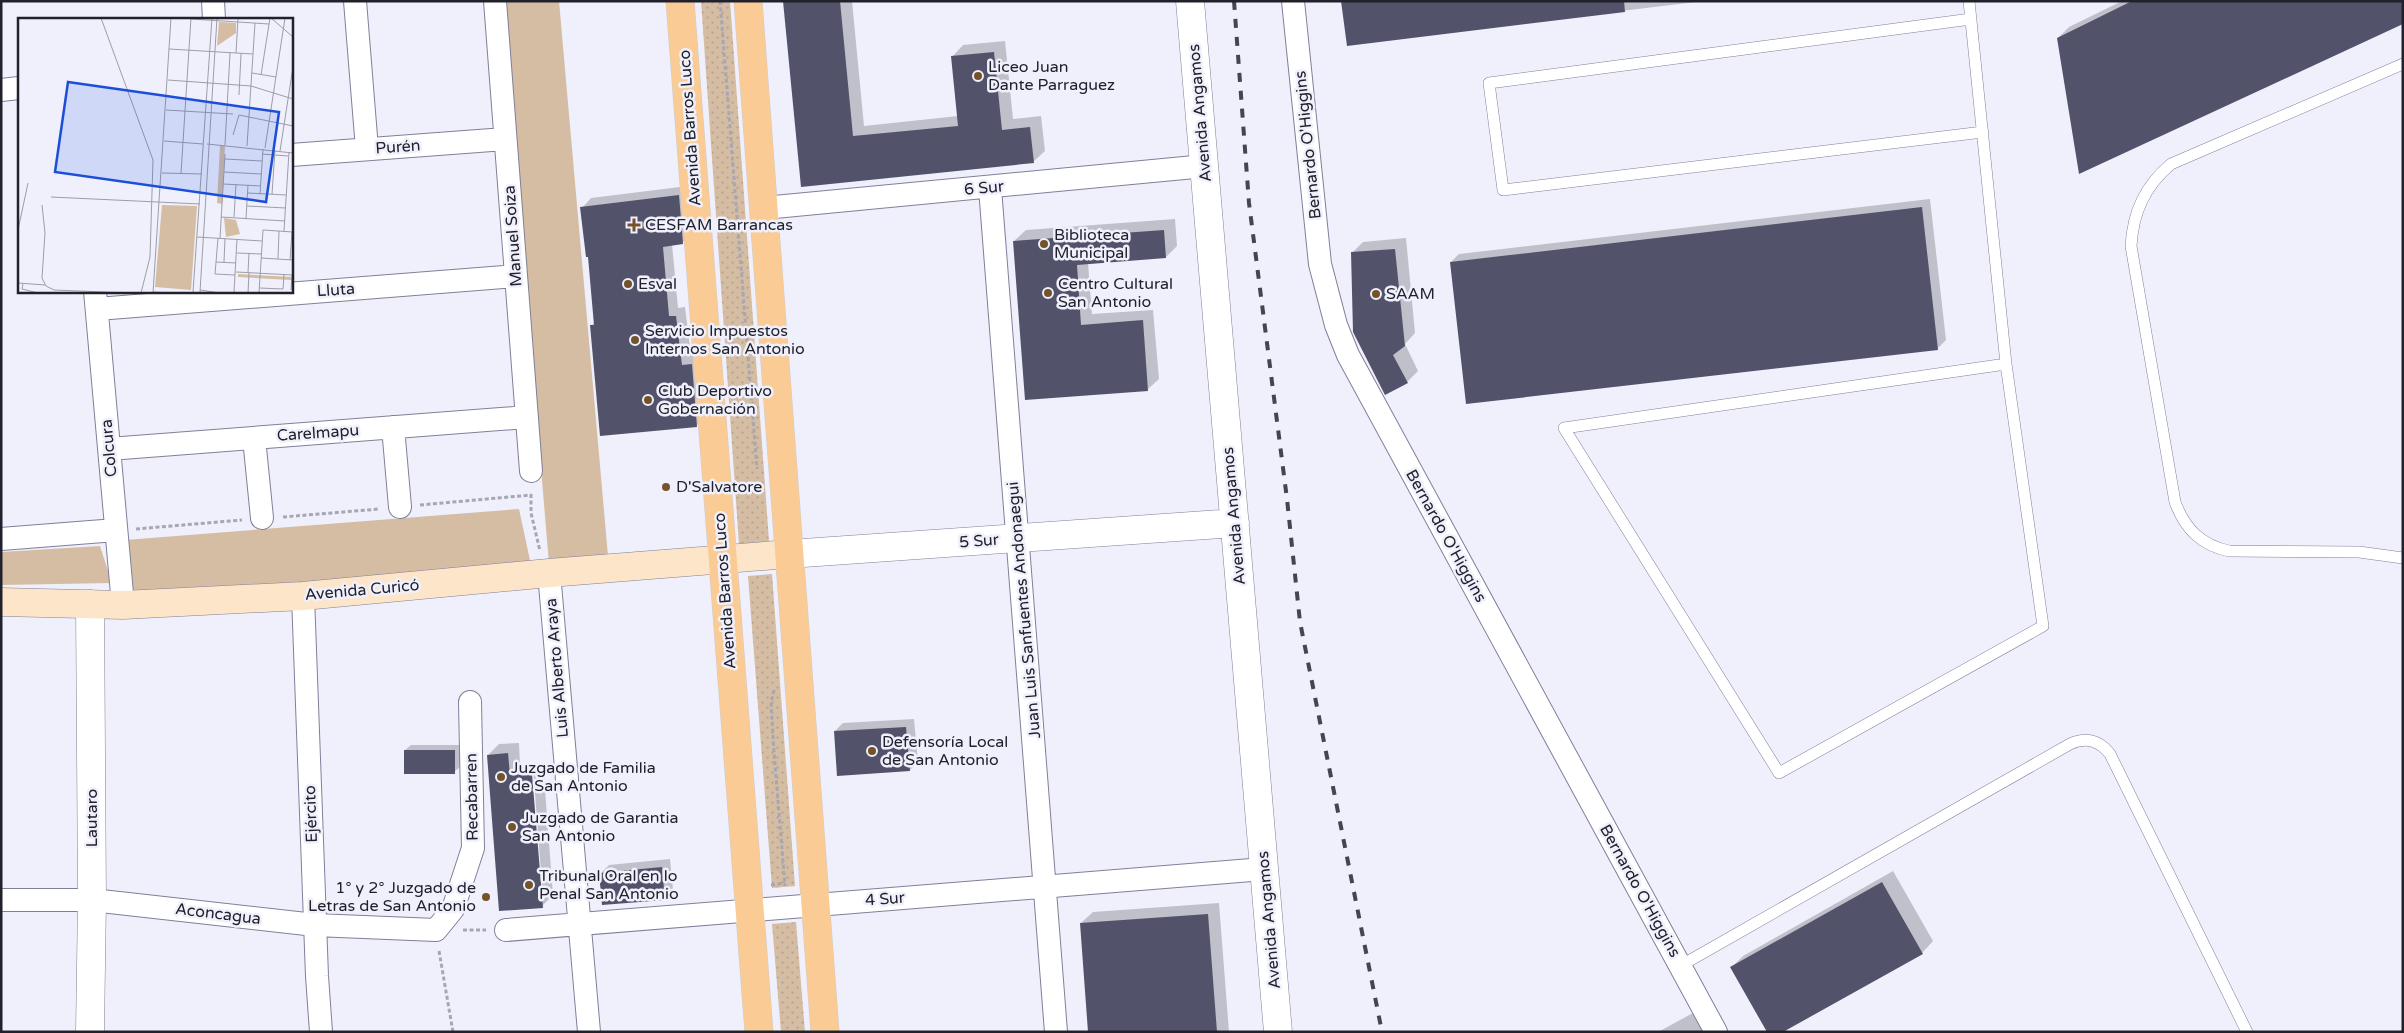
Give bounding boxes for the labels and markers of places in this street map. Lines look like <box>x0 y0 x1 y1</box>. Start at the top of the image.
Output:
place label: Liceo Juan Dante Parraguez <box>988 57 1115 95</box>
marker: Liceo Juan Dante Parraguez <box>972 70 984 82</box>
place label: CESFAM Barrancas <box>645 215 793 235</box>
marker: CESFAM Barrancas <box>627 218 641 232</box>
place label: Biblioteca Municipal <box>1054 225 1129 263</box>
marker: Biblioteca Municipal <box>1038 238 1050 250</box>
place label: Esval <box>638 274 677 294</box>
place label: Centro Cultural San Antonio <box>1058 274 1173 312</box>
marker: Esval <box>622 278 634 290</box>
place label: SAAM <box>1386 284 1435 304</box>
marker: Centro Cultural San Antonio <box>1042 287 1054 299</box>
marker: SAAM <box>1370 288 1382 300</box>
place label: Servicio Impuestos Internos San Antonio <box>645 321 805 359</box>
marker: Servicio Impuestos Internos San Antonio <box>629 334 641 346</box>
place label: Club Deportivo Gobernación <box>658 381 772 419</box>
marker: Club Deportivo Gobernación <box>642 394 654 406</box>
place label: D'Salvatore <box>676 477 762 497</box>
marker: D'Salvatore <box>660 481 672 493</box>
place label: Defensoría Local de San Antonio <box>882 732 1008 770</box>
marker: Defensoría Local de San Antonio <box>866 745 878 757</box>
place label: Juzgado de Familia de San Antonio <box>511 758 656 796</box>
marker: Juzgado de Familia de San Antonio <box>495 771 507 783</box>
place label: Juzgado de Garantia San Antonio <box>522 808 678 846</box>
marker: Juzgado de Garantia San Antonio <box>506 821 518 833</box>
place label: Tribunal Oral en lo Penal San Antonio <box>539 866 679 904</box>
place label: 1° y 2° Juzgado de Letras de San Antonio <box>308 878 476 916</box>
marker: Tribunal Oral en lo Penal San Antonio <box>523 879 535 891</box>
marker: 1° y 2° Juzgado de Letras de San Antonio <box>480 891 492 903</box>

